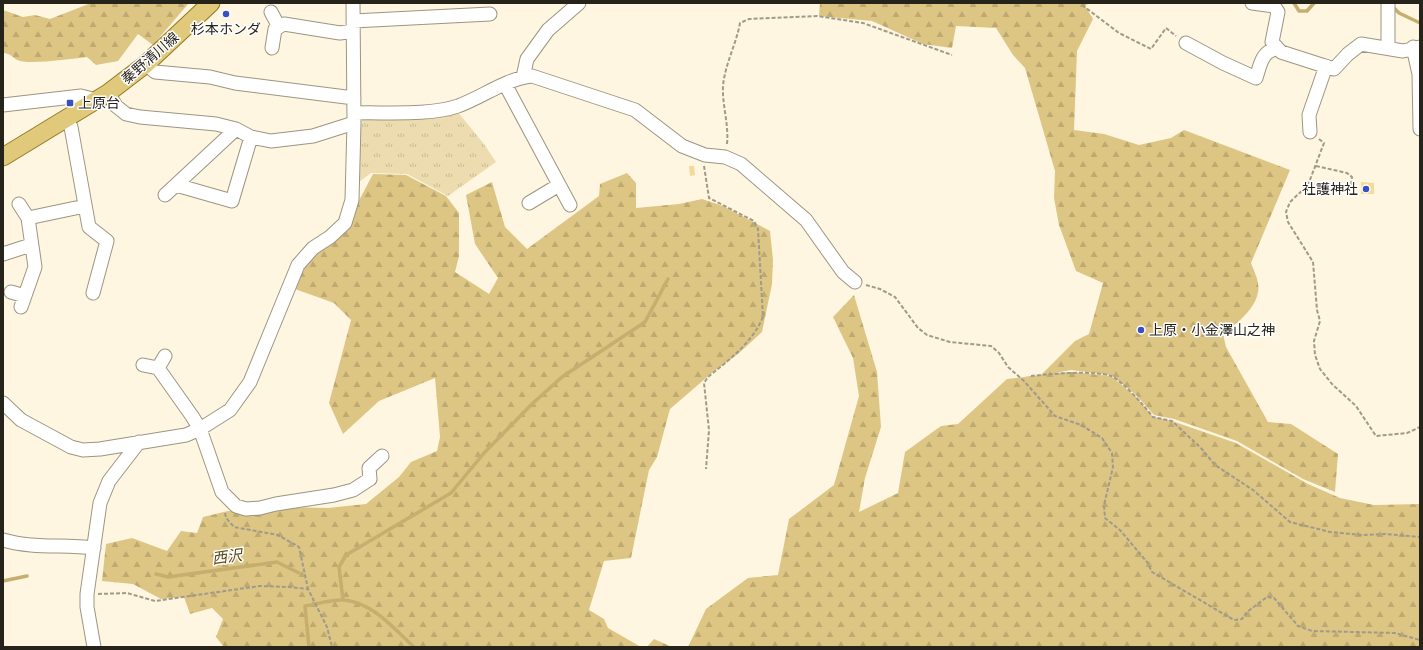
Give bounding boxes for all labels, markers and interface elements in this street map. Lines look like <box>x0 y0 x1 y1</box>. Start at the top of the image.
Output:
marker: 杉本ホンダ <box>221 9 231 19</box>
place label: 杉本ホンダ <box>191 19 261 38</box>
street label: 秦野清川線 <box>117 27 182 88</box>
place label: 上原台 <box>78 93 120 112</box>
marker: 上原台 <box>65 98 75 108</box>
place label: 社護神社 <box>1302 179 1358 198</box>
marker: 社護神社 <box>1361 184 1371 194</box>
place label: 上原・小金澤山之神 <box>1149 320 1275 339</box>
marker: 上原・小金澤山之神 <box>1136 325 1146 335</box>
water label: 西沢 <box>211 544 245 569</box>

